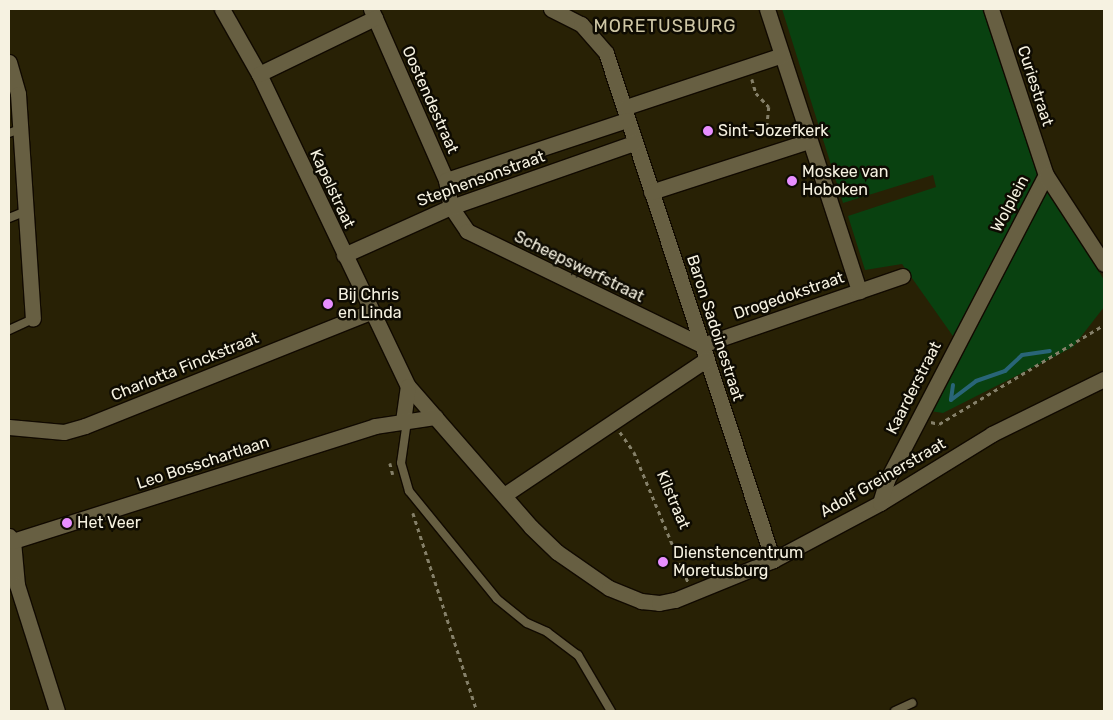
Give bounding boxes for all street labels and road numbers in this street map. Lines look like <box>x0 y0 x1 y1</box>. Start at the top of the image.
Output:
street label: Oostendestraat <box>398 43 462 157</box>
street label: Curiestraat <box>1013 43 1057 129</box>
street label: Kapelstraat <box>305 146 359 232</box>
street label: Stephensonstraat <box>415 147 547 211</box>
street label: Wolplein <box>987 172 1033 236</box>
street label: Scheepswerfstraat <box>511 227 647 307</box>
street label: Baron Sadoinestraat <box>682 253 748 403</box>
street label: Drogedokstraat <box>731 268 847 324</box>
street label: Charlotta Finckstraat <box>108 329 262 405</box>
street label: Kaarderstraat <box>882 338 946 438</box>
street label: Leo Bosschartlaan <box>134 433 272 493</box>
street label: Adolf Greinerstraat <box>817 434 949 522</box>
street label: Kilstraat <box>652 468 694 532</box>

